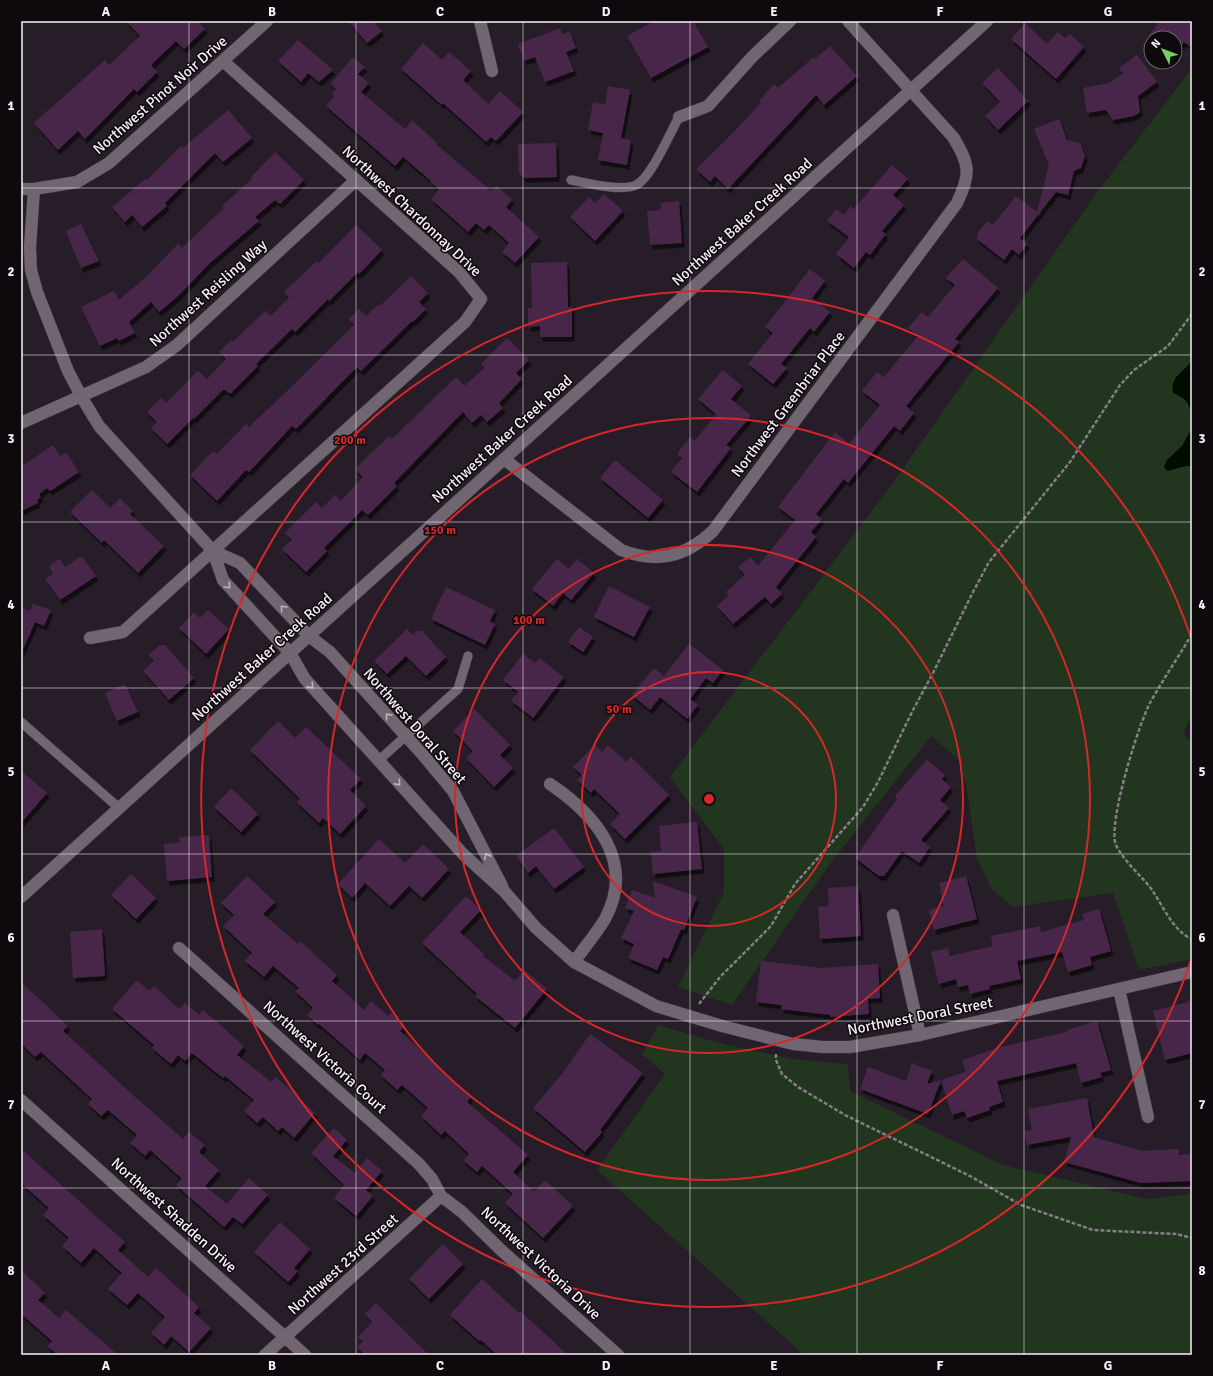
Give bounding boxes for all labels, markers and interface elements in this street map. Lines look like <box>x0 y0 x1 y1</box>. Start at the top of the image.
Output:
text: A <box>102 4 111 20</box>
text: B <box>268 4 276 20</box>
text: C <box>436 4 444 20</box>
text: D <box>602 4 611 20</box>
text: E <box>770 4 778 20</box>
text: F <box>937 4 944 20</box>
text: G <box>1104 4 1112 20</box>
north arrow <box>1143 30 1183 70</box>
street label: Northwest Pinot Noir Drive <box>89 32 231 158</box>
text: N <box>1149 36 1163 51</box>
text: 1 <box>7 98 15 114</box>
text: 1 <box>1198 98 1206 114</box>
street label: Northwest Chardonnay Drive <box>339 142 485 280</box>
street label: Northwest Baker Creek Road <box>668 154 816 290</box>
street label: Northwest Reisling Way <box>146 236 270 350</box>
text: 2 <box>7 264 15 280</box>
text: 2 <box>1198 264 1206 280</box>
street label: Northwest Greenbriar Place <box>727 328 849 480</box>
street label: Northwest Baker Creek Road <box>428 371 576 507</box>
text: 3 <box>7 431 15 447</box>
text: 3 <box>1198 431 1206 447</box>
text: 200 m <box>334 433 366 448</box>
text: 150 m <box>424 523 456 538</box>
one-way arrow <box>224 581 231 589</box>
street label: Northwest Baker Creek Road <box>188 589 336 725</box>
text: 4 <box>7 597 15 613</box>
text: 4 <box>1198 597 1206 613</box>
one-way arrow <box>280 605 287 613</box>
text: 100 m <box>513 613 545 628</box>
street label: Northwest Doral Street <box>360 664 470 788</box>
one-way arrow <box>307 681 314 689</box>
text: 50 m <box>606 702 632 717</box>
one-way arrow <box>386 713 393 721</box>
text: 5 <box>7 764 15 780</box>
text: 5 <box>1198 764 1206 780</box>
one-way arrow <box>393 778 401 786</box>
centre of rings <box>702 792 716 806</box>
one-way arrow <box>484 853 492 860</box>
text: 6 <box>7 930 15 946</box>
text: 6 <box>1198 930 1206 946</box>
street label: Northwest Doral Street <box>846 993 994 1039</box>
street label: Northwest Victoria Court <box>260 997 390 1117</box>
text: 7 <box>7 1097 15 1113</box>
text: 7 <box>1198 1097 1206 1113</box>
street label: Northwest Shadden Drive <box>107 1154 241 1276</box>
street label: Northwest Victoria Drive <box>477 1203 605 1323</box>
street label: Northwest 23rd Street <box>284 1210 402 1318</box>
text: 8 <box>7 1263 15 1279</box>
text: 8 <box>1198 1263 1206 1279</box>
text: A <box>102 1358 111 1374</box>
text: B <box>268 1358 276 1374</box>
text: C <box>436 1358 444 1374</box>
text: D <box>602 1358 611 1374</box>
text: E <box>770 1358 778 1374</box>
text: F <box>937 1358 944 1374</box>
text: G <box>1104 1358 1112 1374</box>

